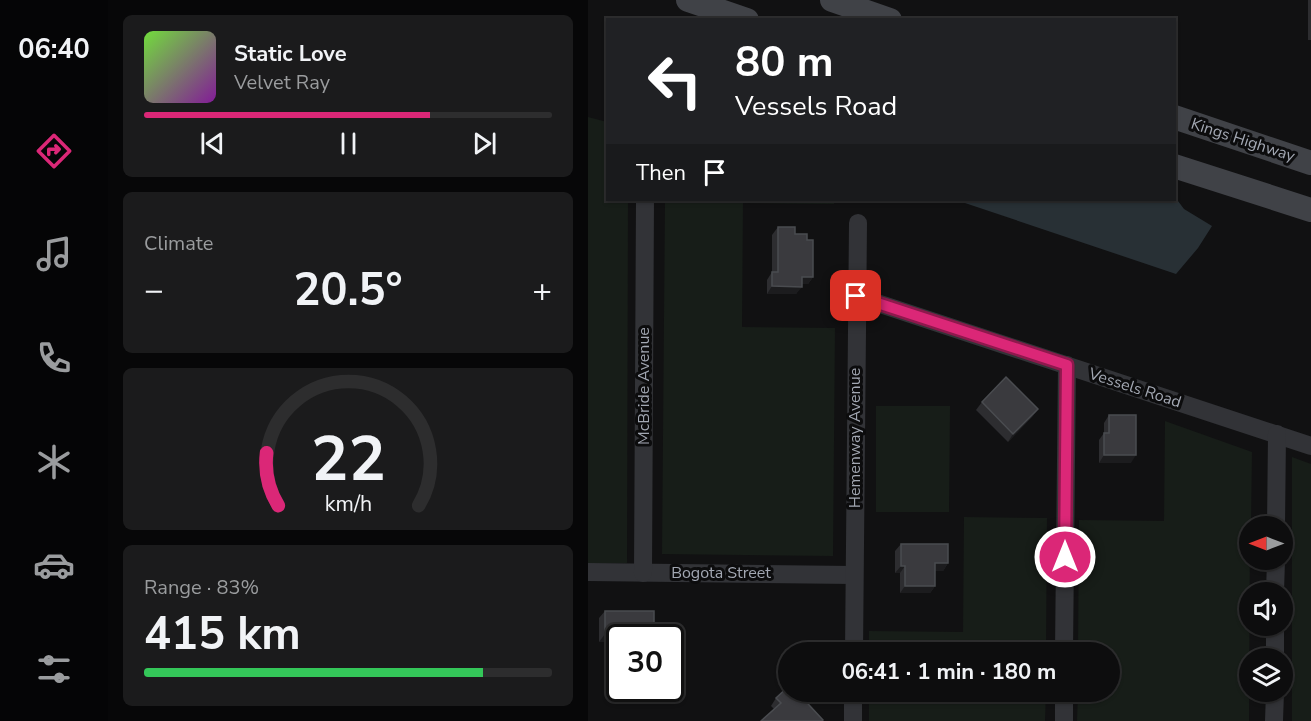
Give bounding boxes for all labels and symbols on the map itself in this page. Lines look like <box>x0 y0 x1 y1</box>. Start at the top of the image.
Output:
street label: Kings Highway <box>1188 113 1299 167</box>
pin <box>830 270 881 321</box>
street label: McBride Avenue <box>633 327 655 445</box>
street label: Vessels Road <box>1085 362 1184 413</box>
street label: Hemenway Avenue <box>844 368 866 508</box>
north arrow <box>1239 516 1293 570</box>
position arrow <box>1033 525 1097 589</box>
street label: Bogota Street <box>671 562 771 584</box>
speed limit sign: 30 <box>606 624 684 702</box>

